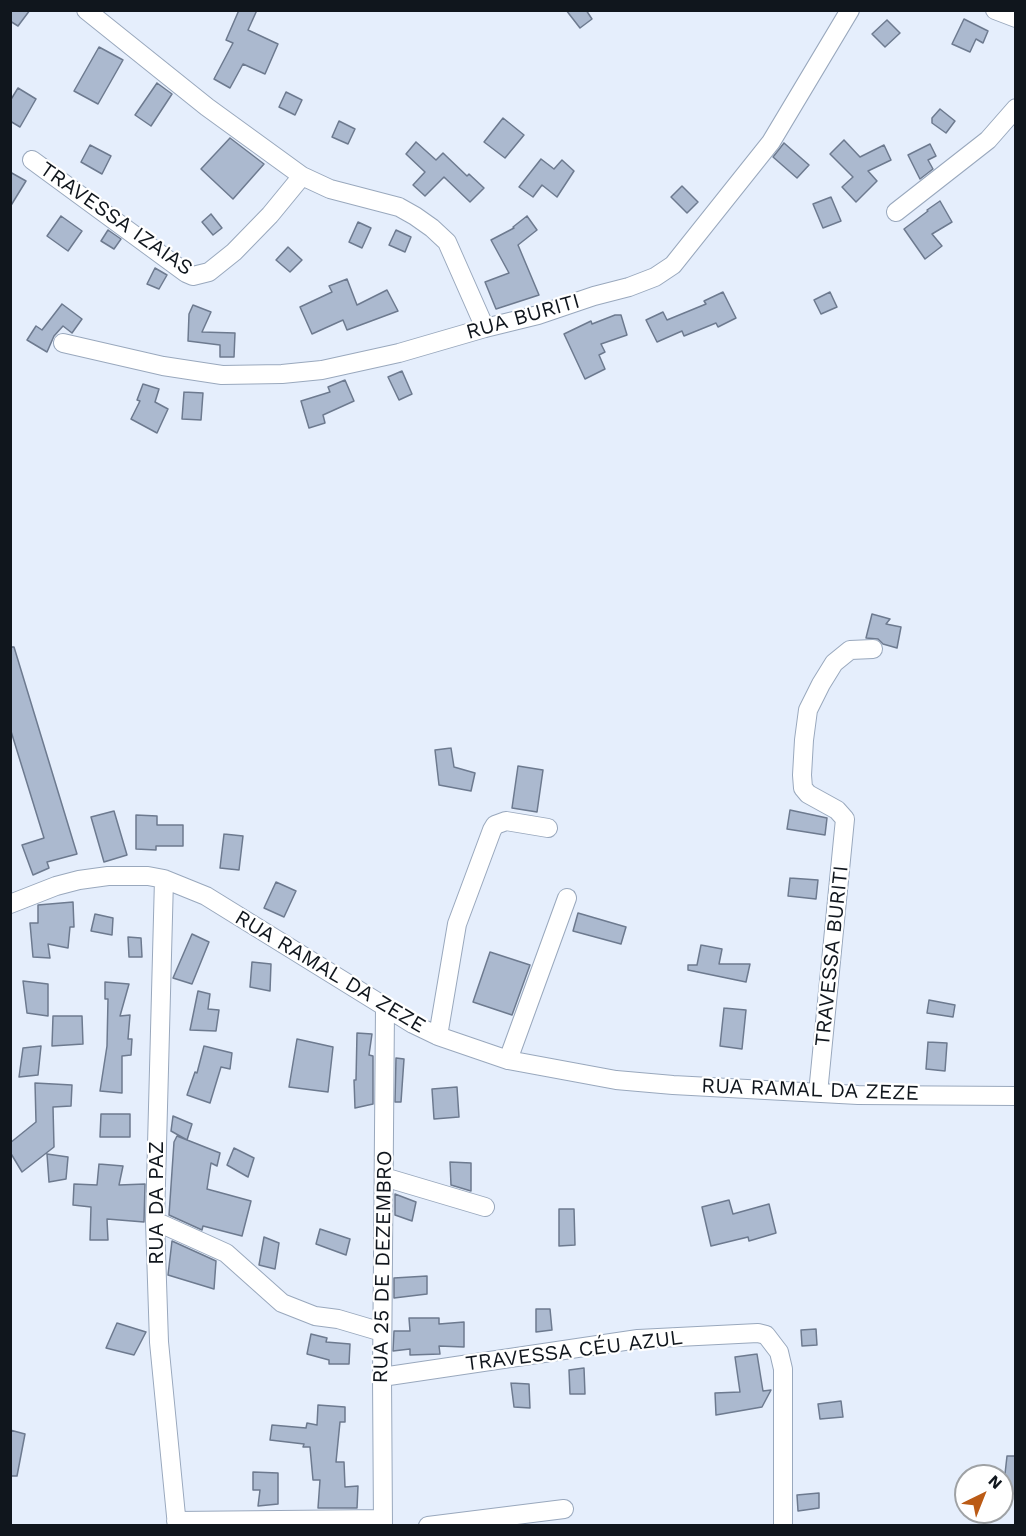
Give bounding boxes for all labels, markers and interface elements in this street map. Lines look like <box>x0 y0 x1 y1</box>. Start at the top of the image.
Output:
street label: TRAVESSA IZAIAS <box>35 157 197 281</box>
street label: RUA BURITI <box>463 289 583 345</box>
street label: TRAVESSA BURITI <box>810 864 854 1048</box>
street label: RUA RAMAL DA ZEZE <box>230 905 430 1039</box>
street label: RUA RAMAL DA ZEZE <box>701 1074 919 1106</box>
street label: RUA DA PAZ <box>144 1141 170 1265</box>
street label: RUA 25 DE DEZEMBRO <box>368 1150 398 1384</box>
street label: TRAVESSA CÉU AZUL <box>464 1325 684 1377</box>
north arrow <box>954 1464 1014 1524</box>
text: N <box>984 1471 1006 1493</box>

